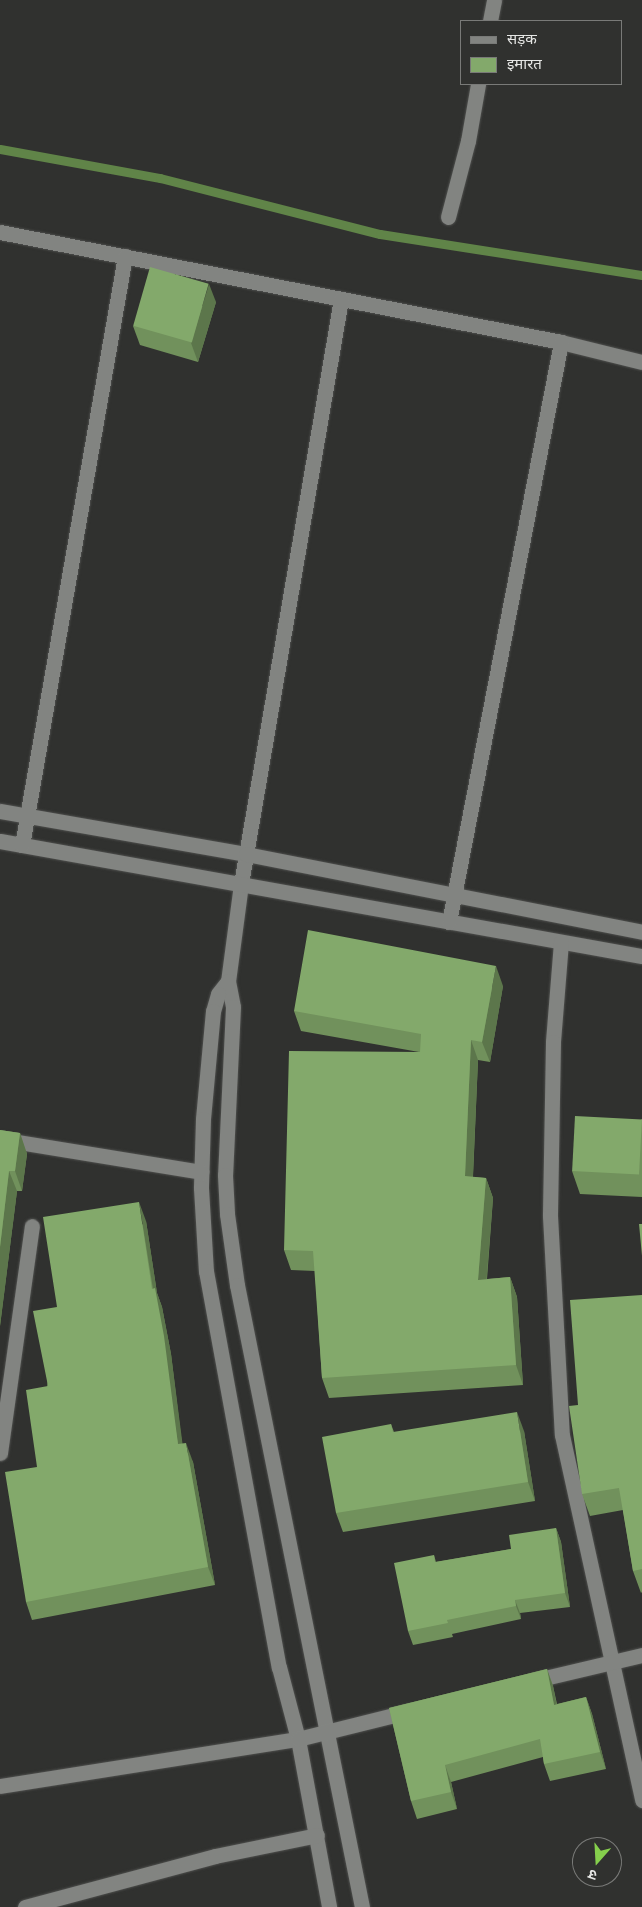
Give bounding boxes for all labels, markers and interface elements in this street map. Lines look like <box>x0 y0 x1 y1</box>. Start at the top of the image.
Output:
legend <box>460 20 622 85</box>
text: सड़क <box>507 30 537 47</box>
text: इमारत <box>507 55 542 72</box>
north arrow <box>572 1837 622 1887</box>
text: उ <box>586 1866 599 1884</box>

